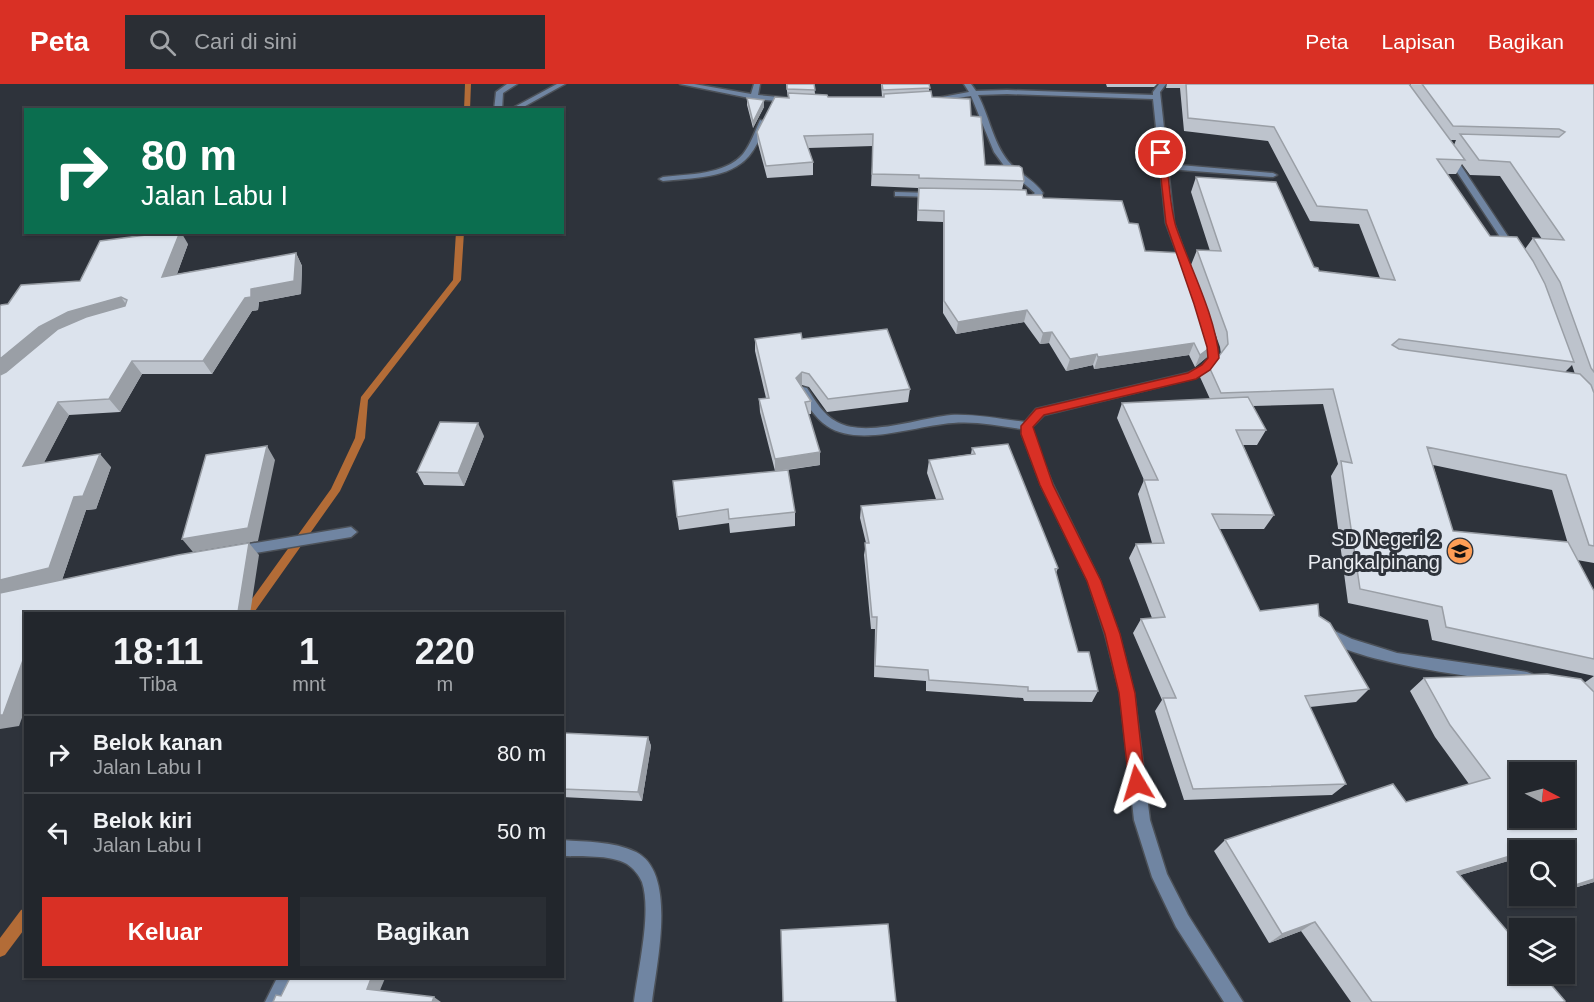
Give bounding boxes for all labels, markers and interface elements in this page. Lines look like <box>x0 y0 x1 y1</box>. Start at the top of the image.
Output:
search box <box>125 15 545 69</box>
text: Peta <box>30 26 89 57</box>
icon: search <box>146 26 179 59</box>
text: Cari di sini <box>194 29 297 54</box>
text: Peta <box>1305 30 1349 53</box>
text: Lapisan <box>1382 30 1455 53</box>
text: Bagikan <box>1488 30 1564 53</box>
pin <box>1135 127 1186 178</box>
icon: right <box>42 132 120 210</box>
text: 80 m <box>141 132 237 179</box>
icon: arrive <box>1144 136 1177 169</box>
text: Jalan Labu I <box>141 181 288 211</box>
place label: SD Negeri 2 Pangkalpinang <box>1308 528 1440 573</box>
school or university icon: SD Negeri 2 Pangkalpinang <box>1445 536 1475 566</box>
text: 18:11 <box>113 631 203 672</box>
text: 1 <box>299 631 319 672</box>
text: 220 <box>415 631 475 672</box>
text: Tiba <box>139 673 177 695</box>
text: mnt <box>292 673 326 695</box>
text: m <box>436 673 453 695</box>
text: Belok kanan <box>93 730 223 755</box>
icon: right <box>42 738 75 771</box>
text: 80 m <box>497 741 546 766</box>
position arrow <box>1105 751 1169 815</box>
text: Jalan Labu I <box>93 756 202 778</box>
north arrow <box>1509 762 1575 828</box>
map controls <box>1509 762 1575 984</box>
text: Belok kiri <box>93 808 192 833</box>
icon: left <box>42 816 75 849</box>
text: 50 m <box>497 819 546 844</box>
text: Jalan Labu I <box>93 834 202 856</box>
button: search <box>1509 840 1575 906</box>
button: Keluar <box>42 897 288 966</box>
button: Bagikan <box>300 897 546 966</box>
button: layers <box>1509 918 1575 984</box>

